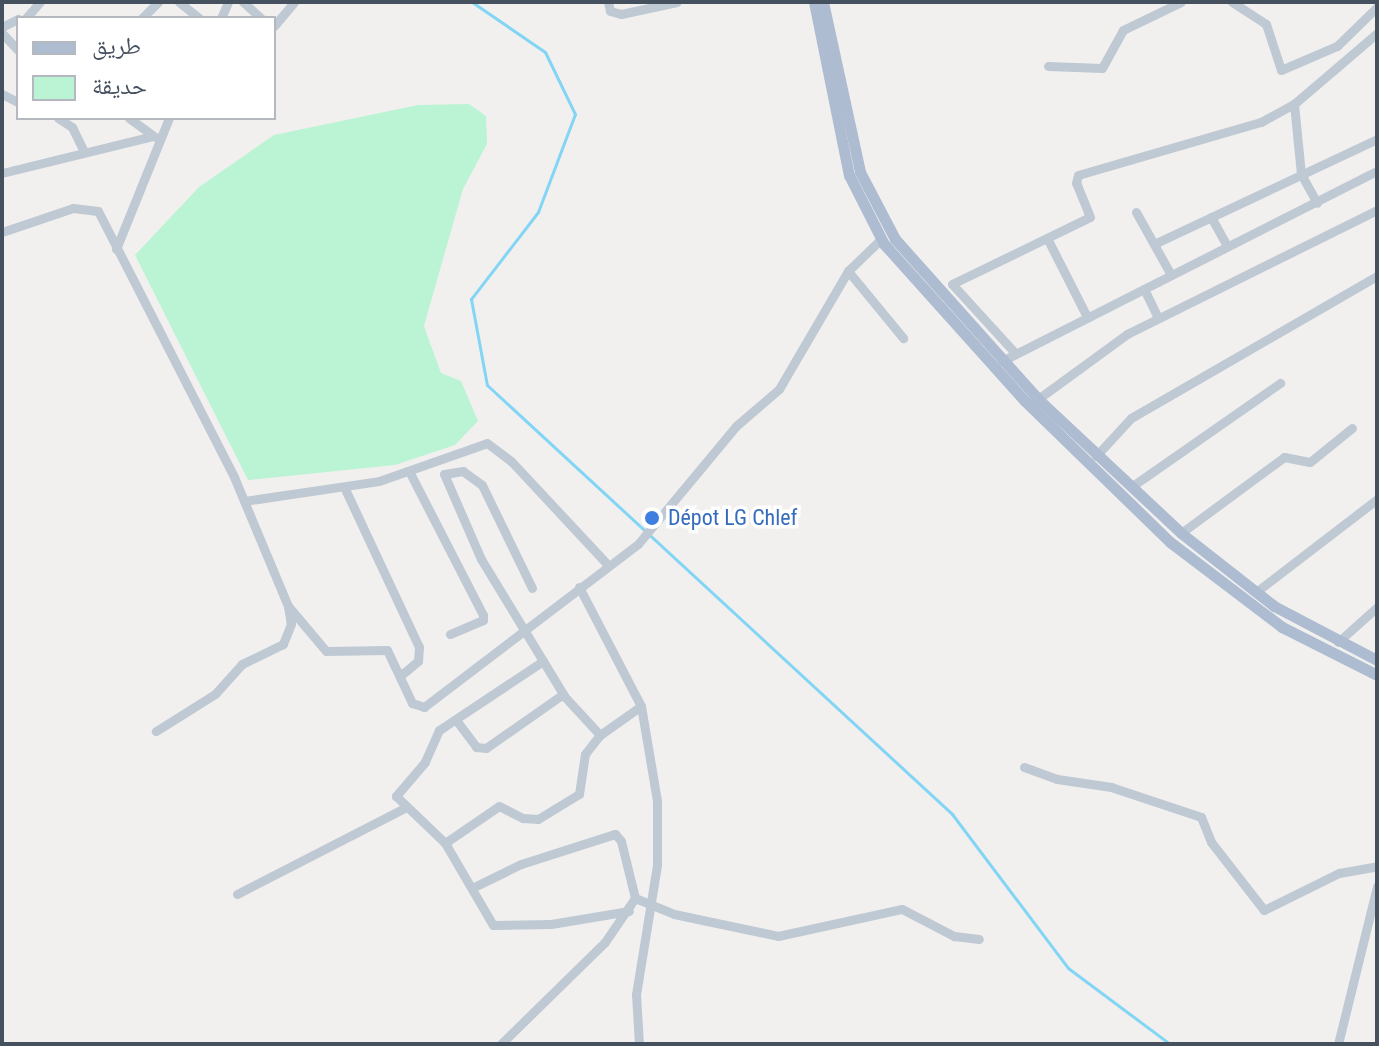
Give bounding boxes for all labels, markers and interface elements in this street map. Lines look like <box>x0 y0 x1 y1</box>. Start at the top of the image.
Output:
legend <box>16 16 276 120</box>
text: طريق <box>92 32 141 60</box>
text: حديقة <box>92 72 147 100</box>
place label: Dépot LG Chlef <box>668 505 798 531</box>
marker: Dépot LG Chlef <box>643 509 661 527</box>

